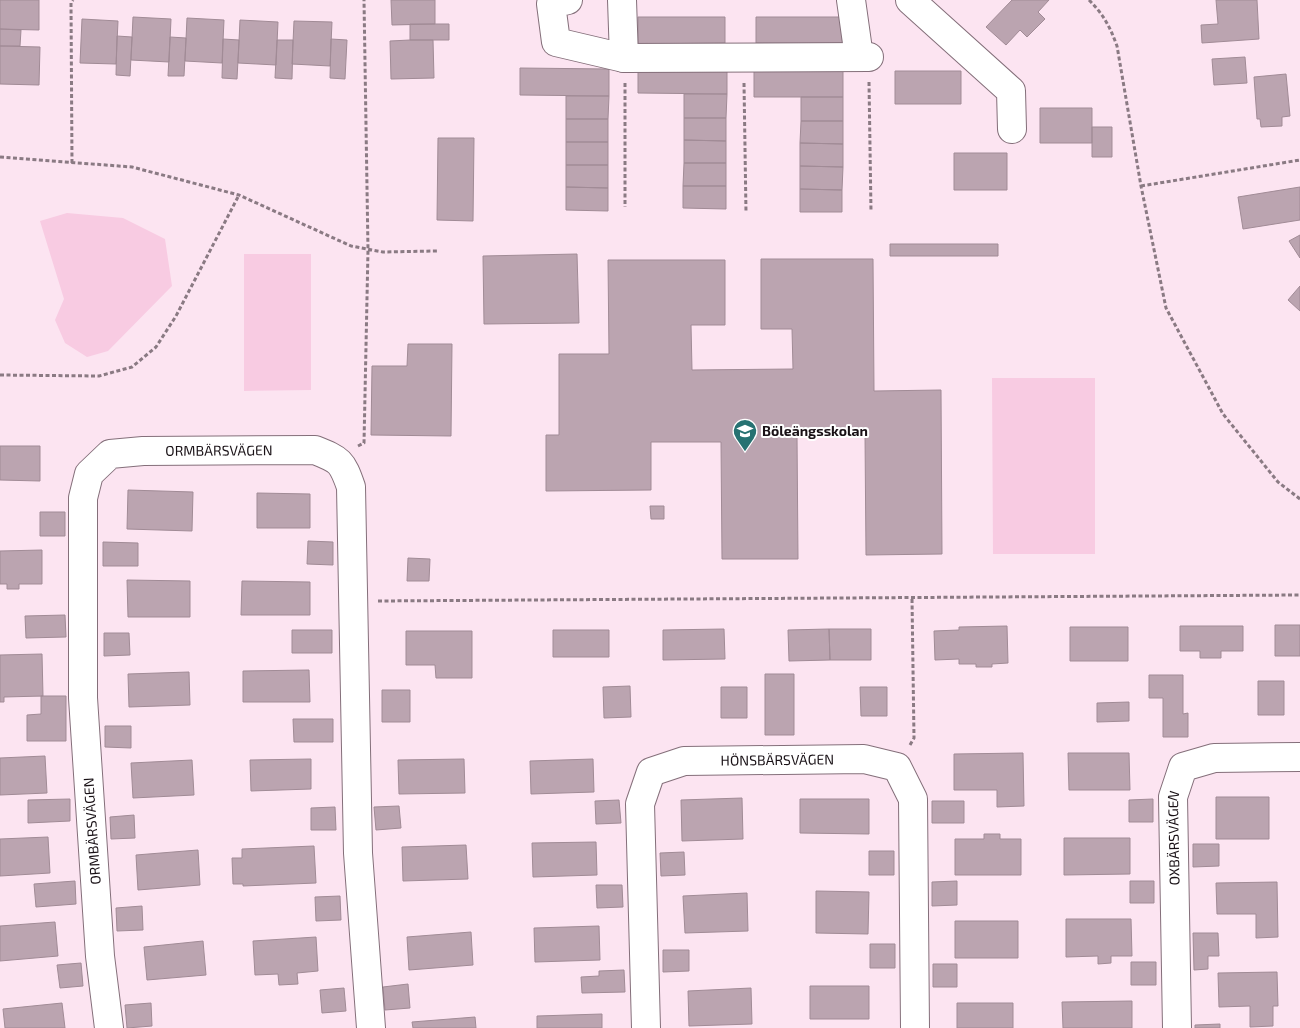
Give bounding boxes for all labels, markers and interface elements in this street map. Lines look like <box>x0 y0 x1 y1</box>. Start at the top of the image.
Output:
school or university icon: Böleängsskolan <box>732 418 758 452</box>
place label: Böleängsskolan <box>762 422 868 439</box>
street label: ORMBÄRSVÄGEN <box>165 441 273 459</box>
street label: HÖNSBÄRSVÄGEN <box>720 750 834 769</box>
street label: ORMBÄRSVÄGEN <box>79 777 104 885</box>
street label: OXBÄRSVÄGEN <box>1163 788 1183 886</box>

